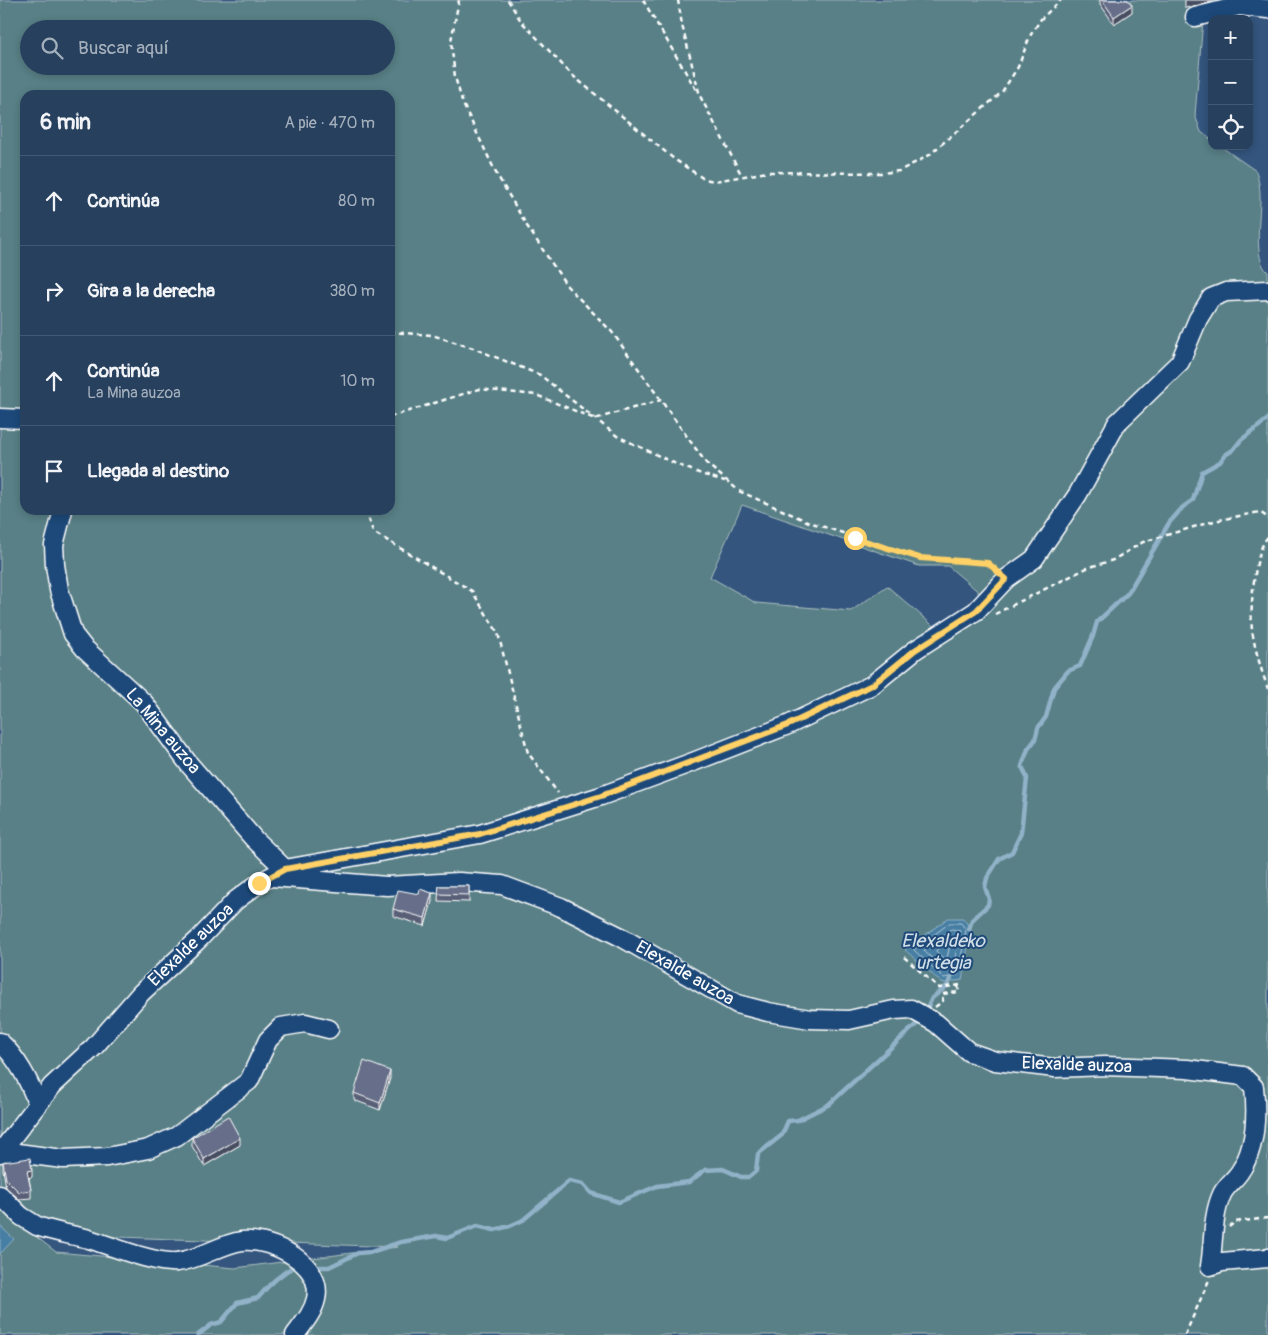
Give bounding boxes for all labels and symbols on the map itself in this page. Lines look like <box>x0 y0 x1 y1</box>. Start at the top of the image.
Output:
route start <box>844 527 867 550</box>
street label: La Mina auzoa <box>120 683 206 779</box>
route end <box>248 872 271 895</box>
street label: Elexalde auzoa <box>143 898 239 992</box>
water label: Elexaldeko urtegia <box>901 929 987 975</box>
street label: Elexalde auzoa <box>631 935 739 1011</box>
street label: Elexalde auzoa <box>1021 1052 1133 1078</box>

